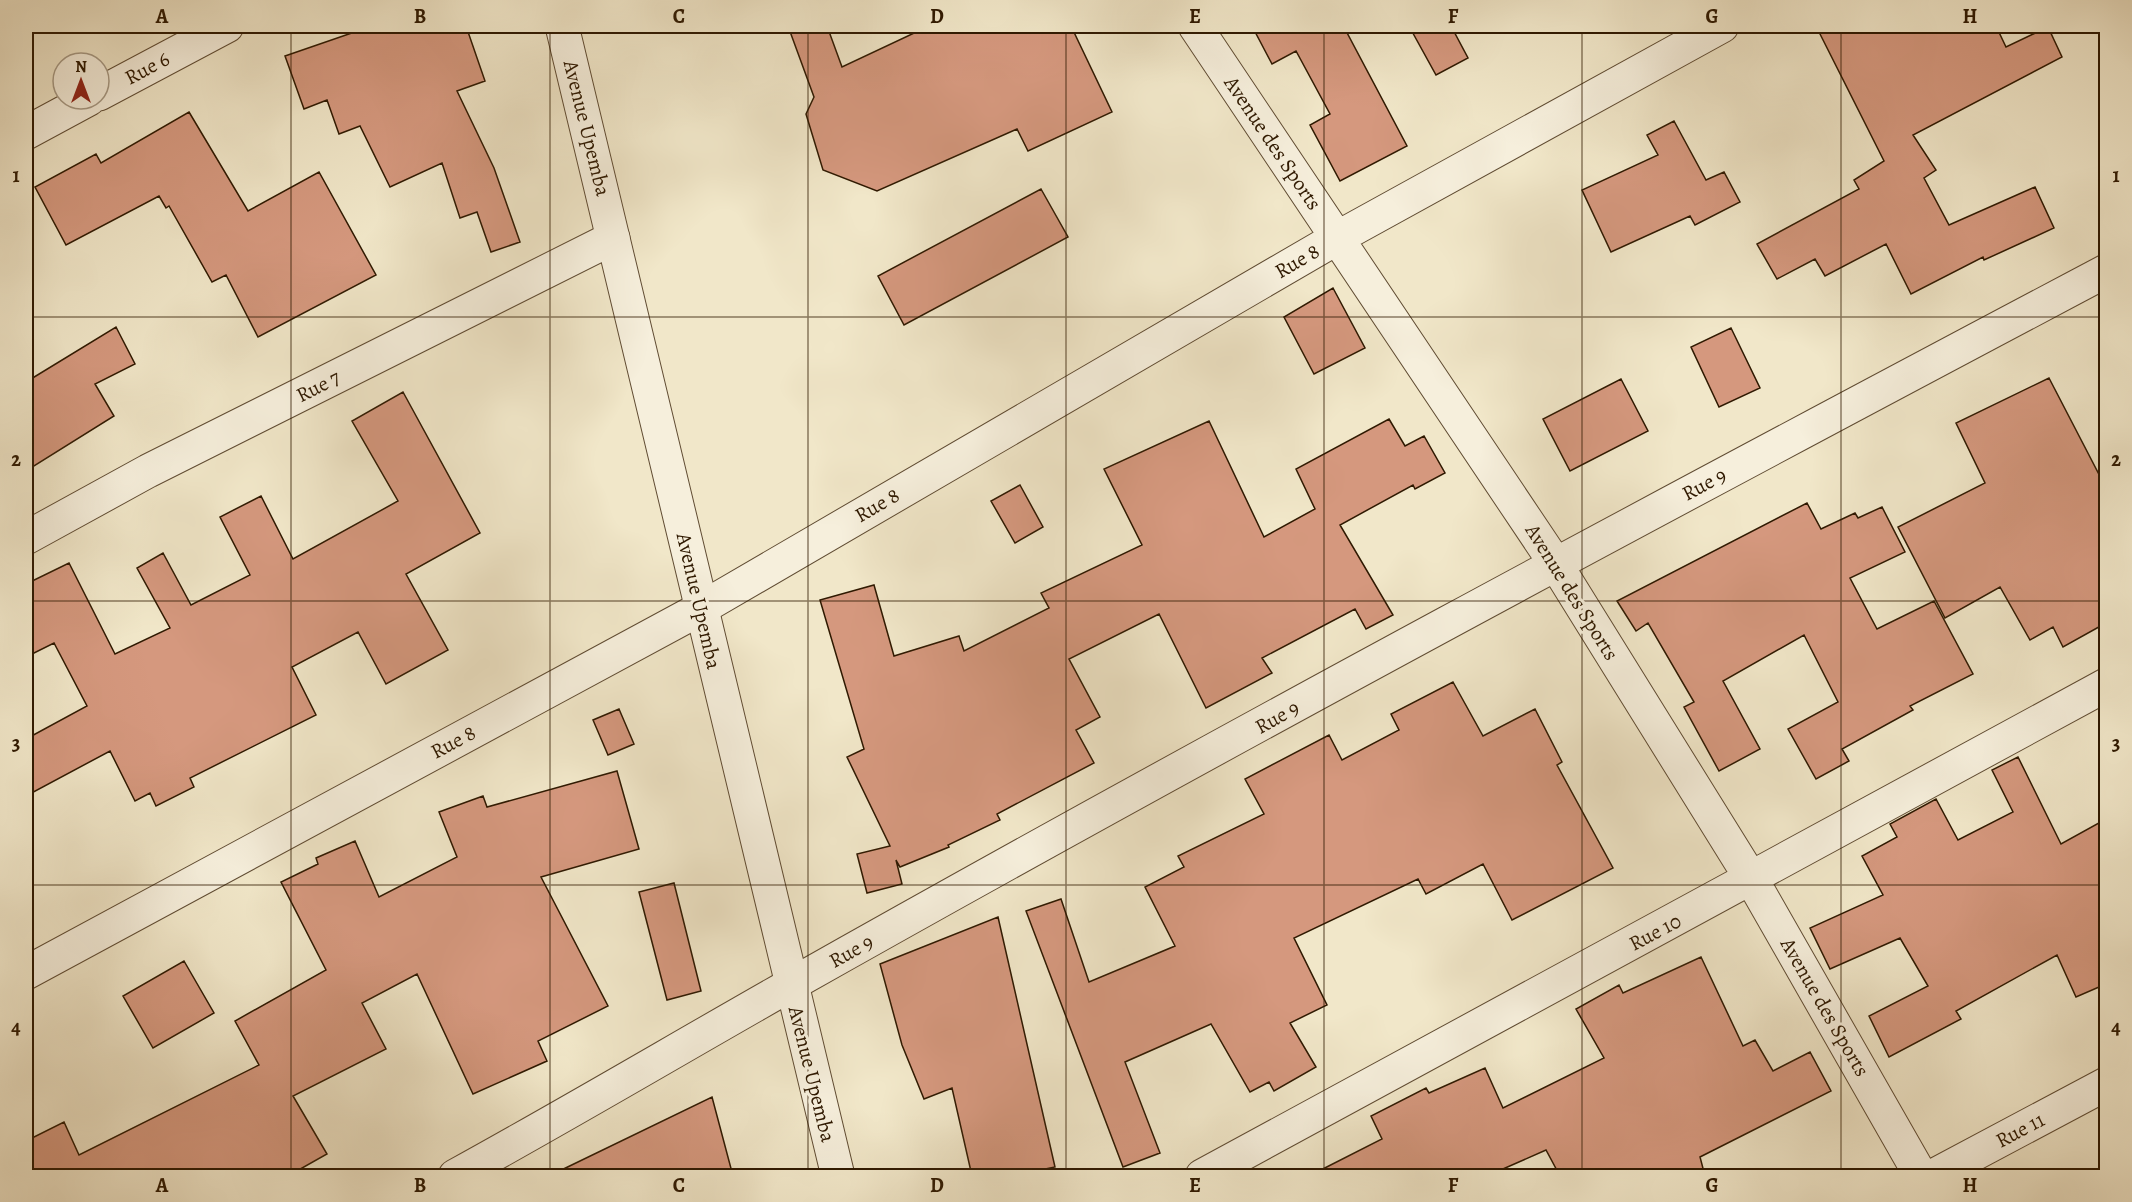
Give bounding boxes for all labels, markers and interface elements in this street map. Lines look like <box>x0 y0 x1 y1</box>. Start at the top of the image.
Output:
text: A <box>155 3 169 30</box>
text: B <box>414 3 426 30</box>
text: C <box>673 3 685 30</box>
text: D <box>930 3 944 30</box>
text: E <box>1189 3 1201 30</box>
text: F <box>1448 3 1459 30</box>
text: G <box>1705 3 1719 30</box>
text: H <box>1963 3 1978 30</box>
street label: Rue 6 <box>120 45 175 91</box>
north arrow <box>51 51 111 111</box>
text: N <box>75 56 87 78</box>
street label: Avenue Upemba <box>556 56 617 199</box>
street label: Avenue des Sports <box>1217 70 1328 216</box>
text: 1 <box>12 162 20 189</box>
text: 1 <box>2112 162 2120 189</box>
street label: Rue 8 <box>1270 237 1324 285</box>
street label: Rue 7 <box>291 363 345 409</box>
text: 2 <box>11 446 21 473</box>
text: 2 <box>2111 446 2121 473</box>
street label: Rue 9 <box>1677 461 1731 507</box>
street label: Rue 8 <box>850 481 904 529</box>
street label: Avenue des Sports <box>1518 518 1625 666</box>
street label: Avenue Upemba <box>669 529 728 672</box>
street label: Rue 9 <box>1250 693 1304 741</box>
street label: Rue 8 <box>426 719 480 765</box>
text: 3 <box>12 730 20 757</box>
text: 3 <box>2112 730 2120 757</box>
street label: Rue 10 <box>1624 907 1686 957</box>
street label: Rue 9 <box>824 927 878 975</box>
street label: Avenue des Sports <box>1773 932 1876 1082</box>
street label: Avenue Upemba <box>781 1002 842 1145</box>
text: 4 <box>11 1014 21 1041</box>
text: 4 <box>2111 1014 2121 1041</box>
street label: Rue 11 <box>1991 1106 2049 1154</box>
text: A <box>155 1172 169 1199</box>
text: B <box>414 1172 426 1199</box>
text: C <box>673 1172 685 1199</box>
text: D <box>930 1172 944 1199</box>
text: E <box>1189 1172 1201 1199</box>
text: F <box>1448 1172 1459 1199</box>
text: G <box>1705 1172 1719 1199</box>
text: H <box>1963 1172 1978 1199</box>

